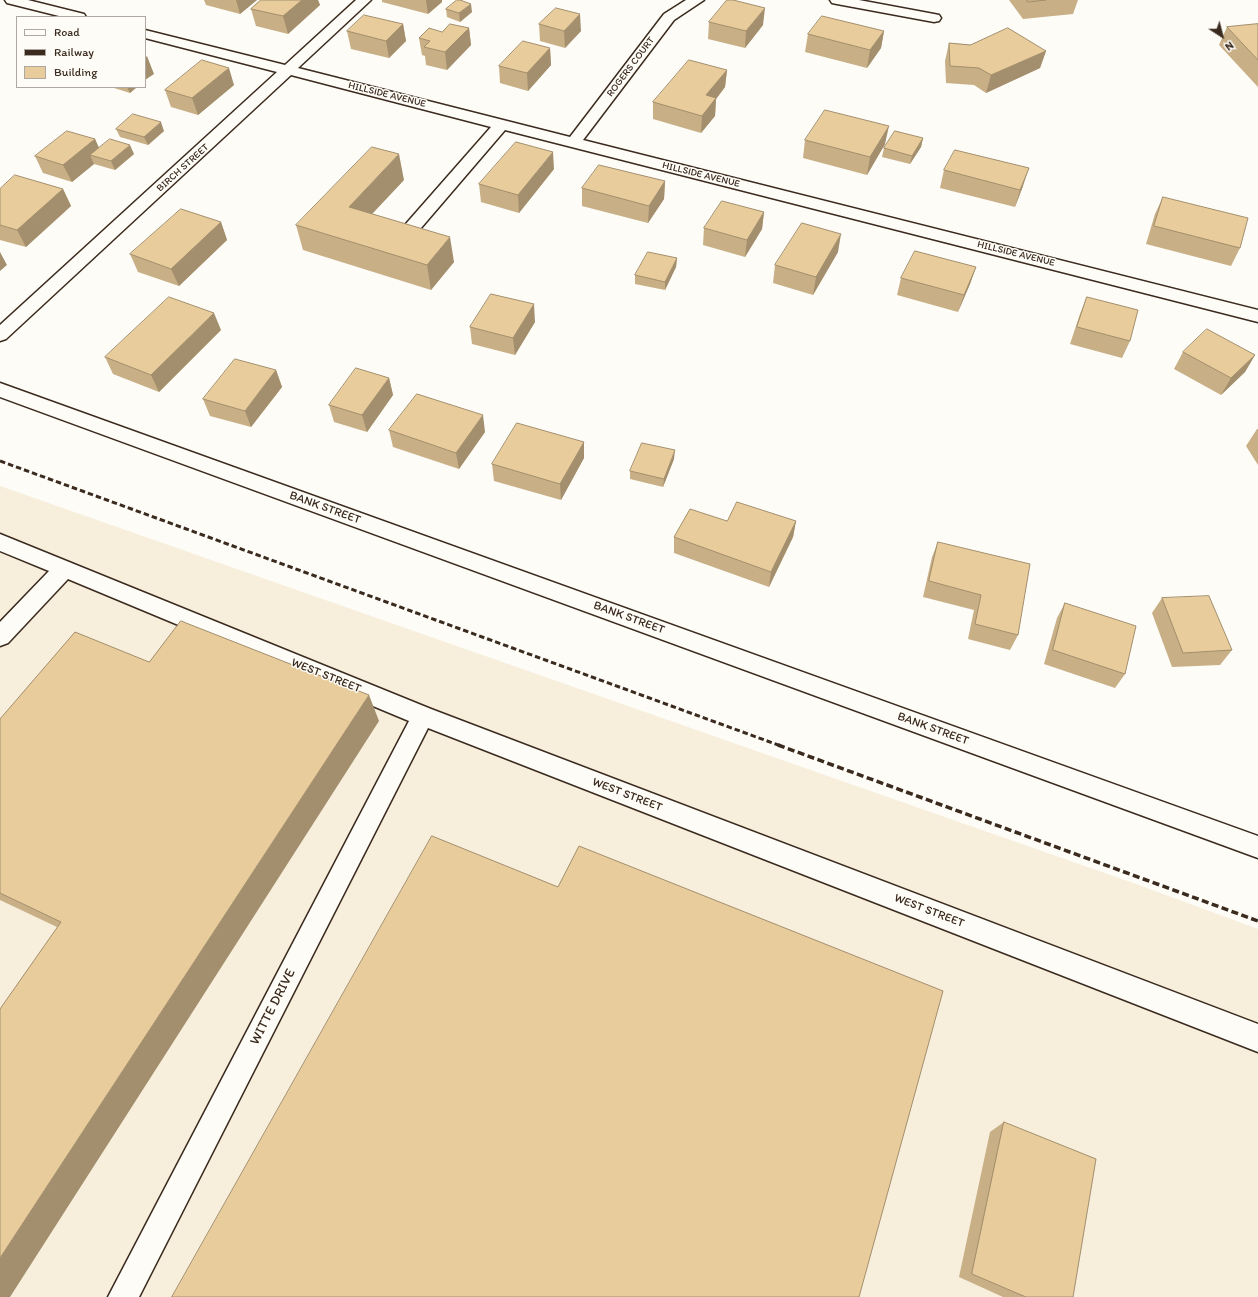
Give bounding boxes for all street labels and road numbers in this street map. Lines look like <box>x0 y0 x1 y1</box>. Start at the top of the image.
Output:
street label: ROGERS COURT <box>605 35 657 99</box>
street label: HILLSIDE AVENUE <box>347 80 427 110</box>
street label: BIRCH STREET <box>154 141 212 195</box>
street label: HILLSIDE AVENUE <box>661 160 741 190</box>
street label: HILLSIDE AVENUE <box>976 239 1056 269</box>
street label: BANK STREET <box>287 488 363 528</box>
street label: BANK STREET <box>591 598 667 638</box>
street label: WEST STREET <box>289 655 363 697</box>
street label: BANK STREET <box>895 709 971 749</box>
street label: WEST STREET <box>590 775 664 815</box>
street label: WEST STREET <box>892 891 966 931</box>
street label: WITTE DRIVE <box>247 966 299 1048</box>

